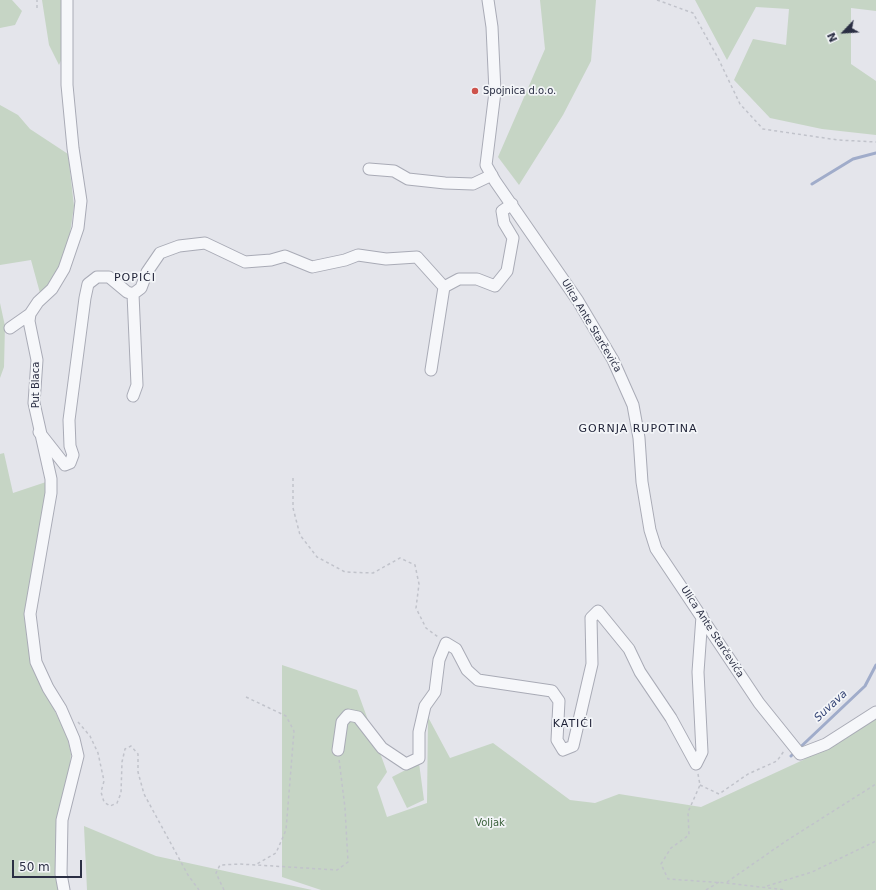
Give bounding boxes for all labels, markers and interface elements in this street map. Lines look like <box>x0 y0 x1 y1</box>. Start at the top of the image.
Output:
north arrow <box>824 12 864 52</box>
text: N <box>825 30 841 44</box>
place label: Spojnica d.o.o. <box>483 85 556 97</box>
marker: Spojnica d.o.o. <box>470 86 480 96</box>
district label: POPIĆI <box>114 271 156 285</box>
street label: Ulica Ante Starčevića <box>558 277 624 375</box>
street label: Put Blaca <box>30 362 42 408</box>
district label: GORNJA RUPOTINA <box>579 422 697 436</box>
street label: Ulica Ante Starčevića <box>678 584 746 680</box>
water label: Suvava <box>812 687 850 725</box>
district label: KATIĆI <box>553 717 593 731</box>
park label: Voljak <box>475 817 505 829</box>
scale bar <box>14 852 84 878</box>
text: 50 m <box>19 860 50 874</box>

